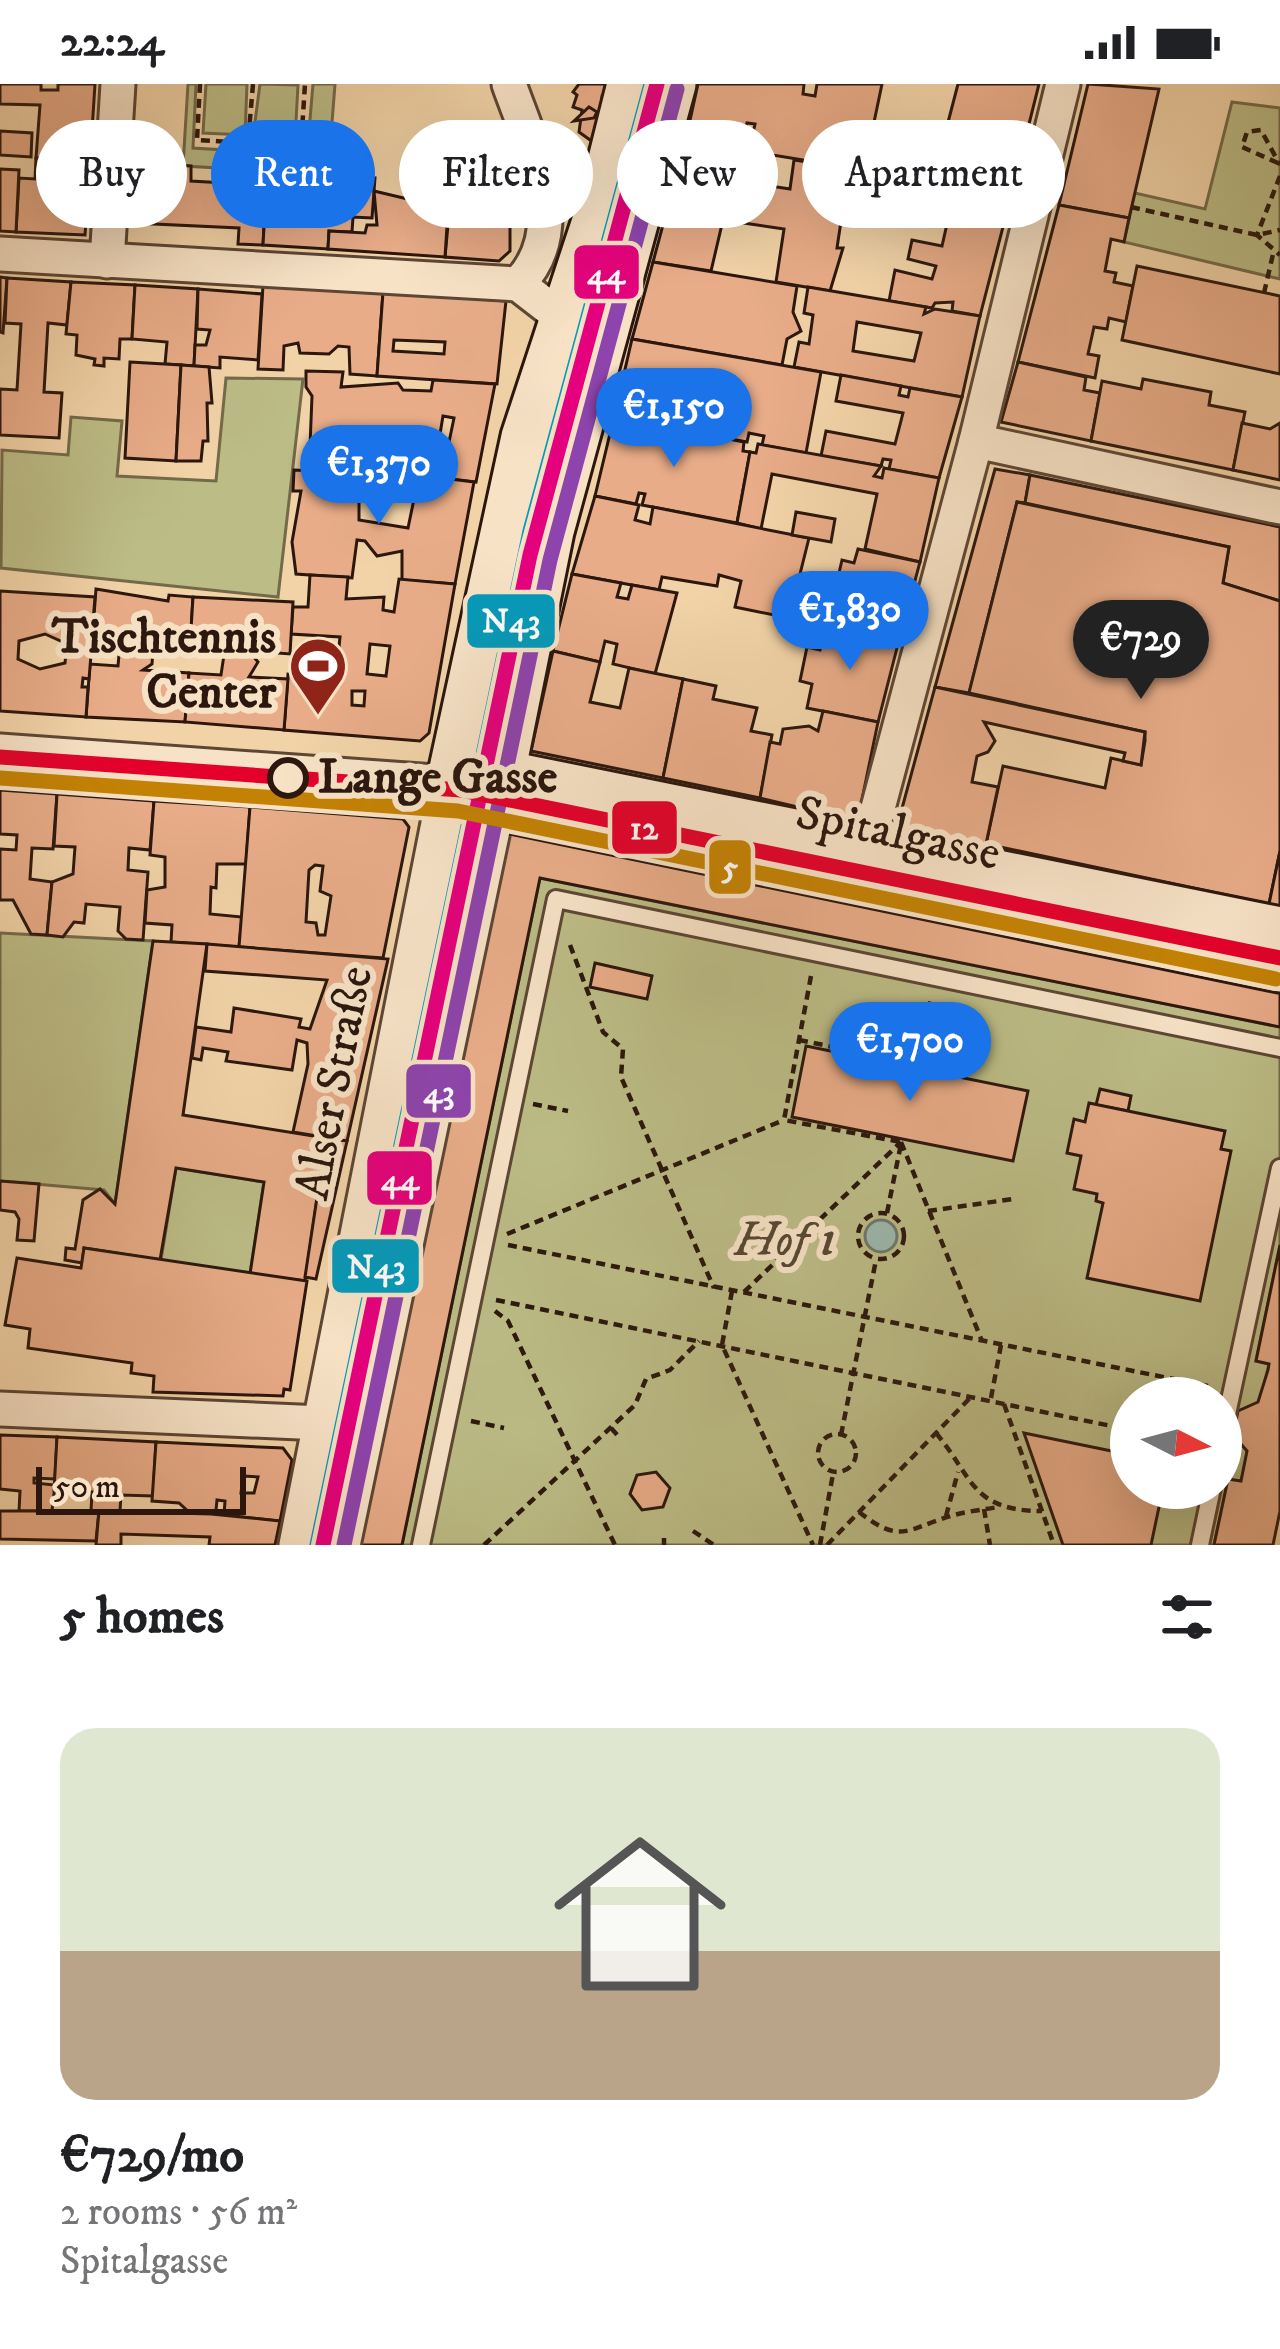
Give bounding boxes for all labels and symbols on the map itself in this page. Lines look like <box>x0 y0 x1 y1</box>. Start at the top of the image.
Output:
line badge: 44 <box>572 243 641 301</box>
text: 44 <box>587 254 627 295</box>
pin: €1,150 <box>576 368 772 470</box>
pin: €1,370 <box>281 425 477 527</box>
pin: €1,830 <box>752 571 948 673</box>
line badge: N43 <box>465 592 557 650</box>
pin: €729 <box>1070 600 1212 702</box>
text: N43 <box>482 602 540 643</box>
place label: Tischtennis Center <box>51 608 277 723</box>
sports icon: Tischtennis Center <box>287 635 349 717</box>
place label: Lange Gasse <box>318 748 558 808</box>
marker: Lange Gasse <box>269 759 307 797</box>
street label: Spitalgasse <box>790 783 1006 885</box>
line badge: 12 <box>610 799 679 856</box>
text: 12 <box>630 809 659 850</box>
line badge: 5 <box>707 838 753 896</box>
text: 5 <box>721 848 739 889</box>
street label: Alser Straße <box>283 961 387 1205</box>
pin: €1,700 <box>812 1002 1008 1104</box>
line badge: 43 <box>404 1062 473 1120</box>
text: 43 <box>423 1073 455 1114</box>
line badge: 44 <box>365 1149 434 1207</box>
text: 44 <box>381 1160 421 1201</box>
park label: Hof 1 <box>733 1211 836 1271</box>
line badge: N43 <box>330 1237 421 1295</box>
text: N43 <box>347 1248 405 1289</box>
north arrow <box>1110 1377 1242 1509</box>
scale bar <box>36 1461 246 1514</box>

